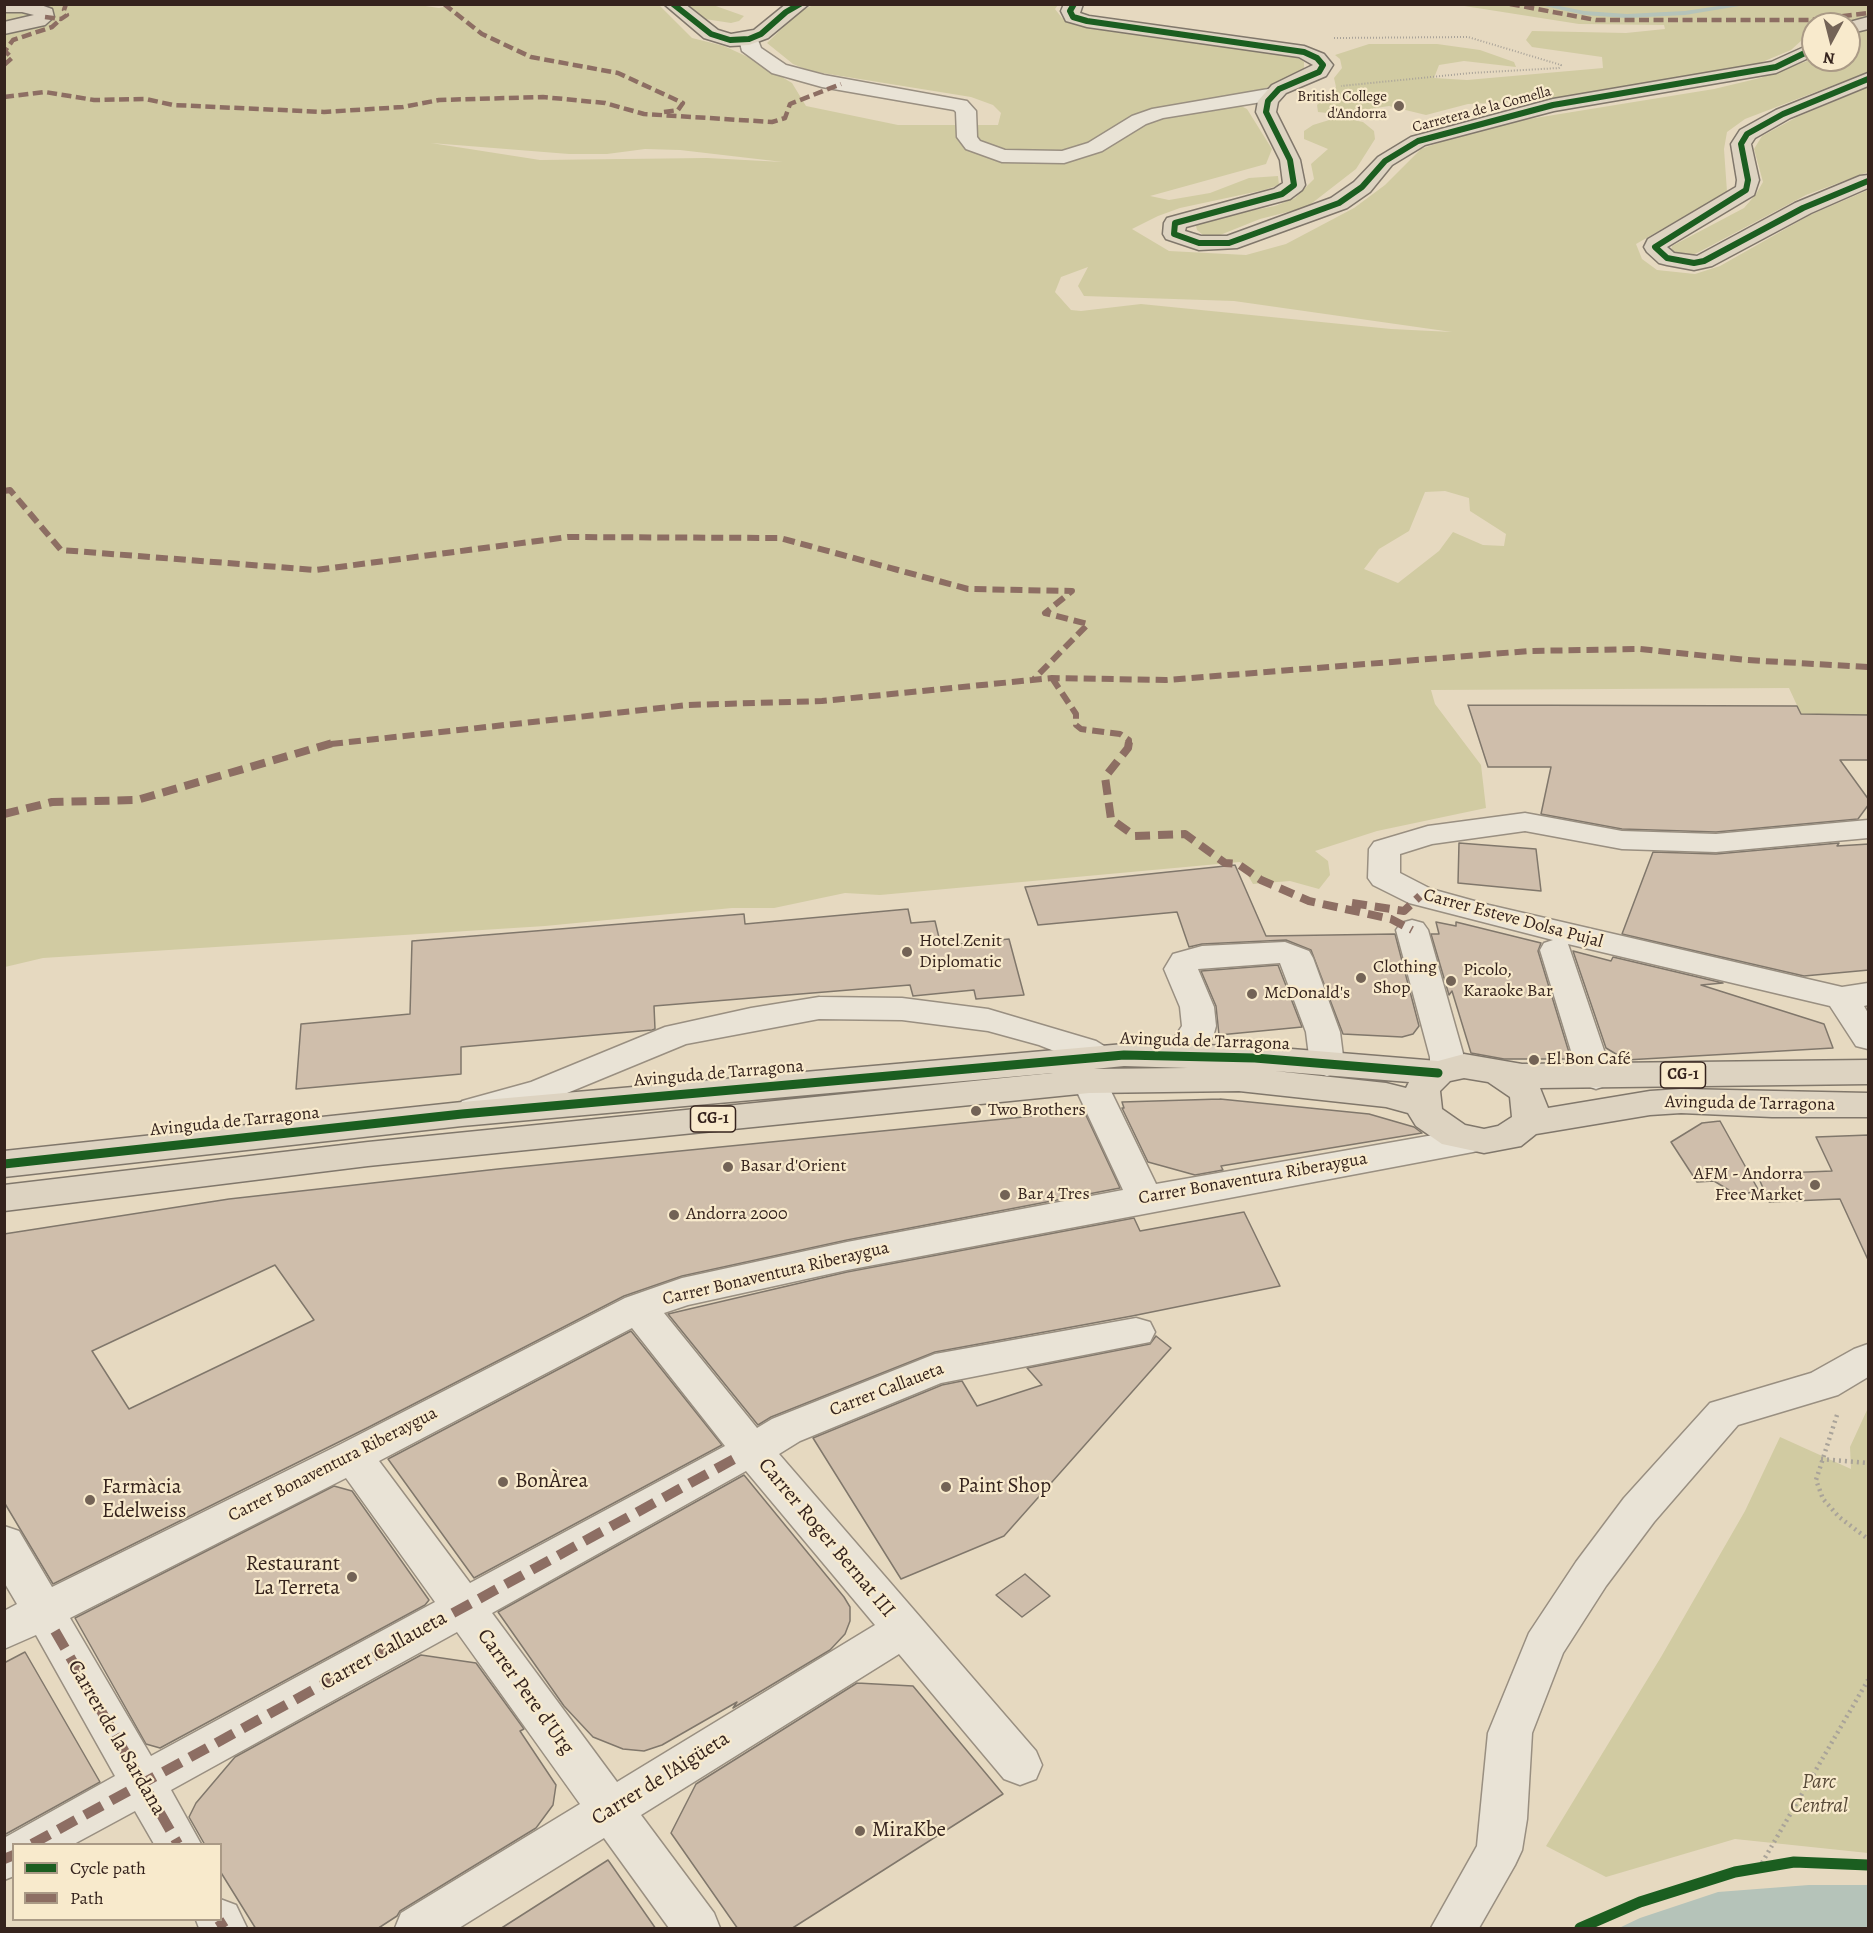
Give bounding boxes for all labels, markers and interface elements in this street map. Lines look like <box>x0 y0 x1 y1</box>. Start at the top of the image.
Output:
north arrow <box>1801 12 1861 72</box>
text: N <box>1822 46 1836 70</box>
street label: Carretera de la Comella <box>1411 83 1553 137</box>
place label: British College d'Andorra <box>1297 88 1387 123</box>
marker: British College d'Andorra <box>1392 99 1406 113</box>
street label: Carrer Esteve Dolsa Pujal <box>1421 885 1605 953</box>
place label: Hotel Zenit Diplomatic <box>919 931 1002 974</box>
marker: Hotel Zenit Diplomatic <box>900 945 914 959</box>
place label: Clothing Shop <box>1373 957 1437 1000</box>
place label: Picolo, Karaoke Bar <box>1463 960 1553 1002</box>
marker: Clothing Shop <box>1354 971 1368 985</box>
marker: Picolo, Karaoke Bar <box>1444 974 1458 988</box>
place label: McDonald's <box>1264 983 1350 1005</box>
marker: McDonald's <box>1245 987 1259 1001</box>
street label: Avinguda de Tarragona <box>1120 1028 1290 1056</box>
place label: El Bon Café <box>1546 1049 1631 1071</box>
marker: El Bon Café <box>1527 1053 1541 1067</box>
street label: Avinguda de Tarragona <box>633 1056 805 1092</box>
road number: CG-1 <box>1660 1062 1706 1088</box>
street label: Avinguda de Tarragona <box>1665 1092 1835 1116</box>
place label: Two Brothers <box>988 1100 1086 1122</box>
street label: Avinguda de Tarragona <box>149 1102 321 1142</box>
marker: Two Brothers <box>969 1104 983 1118</box>
road number: CG-1 <box>690 1106 736 1132</box>
street label: Carrer Bonaventura Riberaygua <box>1137 1148 1369 1210</box>
place label: Basar d'Orient <box>740 1156 846 1178</box>
marker: Basar d'Orient <box>721 1160 735 1174</box>
place label: AFM - Andorra Free Market <box>1693 1164 1803 1206</box>
marker: AFM - Andorra Free Market <box>1808 1178 1822 1192</box>
place label: Bar 4 Tres <box>1017 1184 1090 1206</box>
marker: Bar 4 Tres <box>998 1188 1012 1202</box>
place label: Andorra 2000 <box>686 1204 788 1226</box>
marker: Andorra 2000 <box>667 1208 681 1222</box>
street label: Carrer Bonaventura Riberaygua <box>661 1237 891 1311</box>
street label: Carrer Callaueta <box>827 1358 947 1422</box>
street label: Carrer Bonaventura Riberaygua <box>225 1403 441 1527</box>
street label: Carrer Roger Bernat III <box>752 1453 900 1623</box>
place label: BonÀrea <box>515 1469 588 1495</box>
place label: Paint Shop <box>958 1474 1051 1500</box>
place label: Farmàcia Edelweiss <box>102 1475 186 1525</box>
marker: BonÀrea <box>496 1475 510 1489</box>
marker: Paint Shop <box>939 1480 953 1494</box>
marker: Farmàcia Edelweiss <box>83 1493 97 1507</box>
place label: Restaurant La Terreta <box>246 1552 340 1602</box>
marker: Restaurant La Terreta <box>345 1570 359 1584</box>
street label: Carrer Callaueta <box>316 1606 452 1696</box>
street label: Carrer Pere d'Urg <box>471 1624 579 1760</box>
street label: Carrer de la Sardana <box>61 1656 171 1820</box>
street label: Carrer de l'Aigüeta <box>587 1727 735 1831</box>
park label: Parc Central <box>1790 1770 1848 1820</box>
place label: MiraKbe <box>872 1818 946 1844</box>
marker: MiraKbe <box>853 1824 867 1838</box>
legend <box>12 1843 222 1921</box>
text: Cycle path <box>70 1856 146 1880</box>
text: Path <box>70 1886 104 1910</box>

